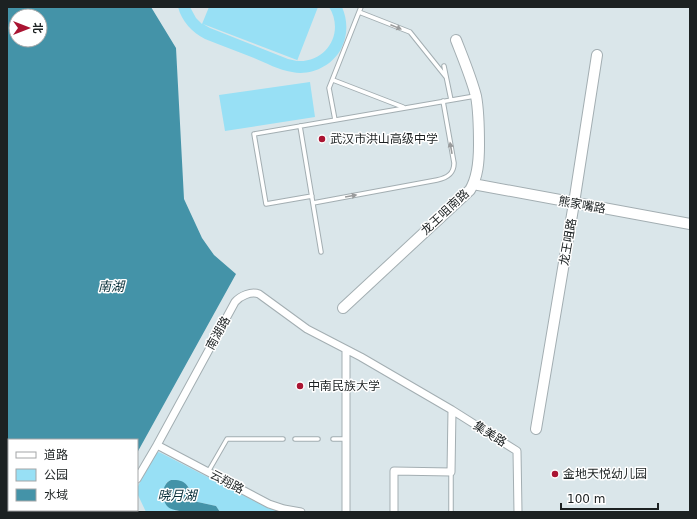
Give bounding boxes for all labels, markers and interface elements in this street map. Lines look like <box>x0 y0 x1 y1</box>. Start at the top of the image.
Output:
north arrow <box>8 8 48 48</box>
text: 北 <box>31 23 44 34</box>
one-way arrow <box>390 24 402 30</box>
place label: 武汉市洪山高级中学 <box>330 132 438 146</box>
marker: 武汉市洪山高级中学 <box>317 134 327 144</box>
one-way arrow <box>448 142 454 154</box>
street label: 龙王咀南路 <box>418 186 472 238</box>
one-way arrow <box>345 193 357 199</box>
street label: 熊家嘴路 <box>557 194 607 216</box>
street label: 龙王咀路 <box>557 217 579 267</box>
water label: 南湖 <box>98 279 126 294</box>
street label: 南湖路 <box>203 314 233 352</box>
place label: 中南民族大学 <box>308 379 380 393</box>
marker: 中南民族大学 <box>295 381 305 391</box>
street label: 集美路 <box>471 419 509 449</box>
legend <box>8 439 138 511</box>
text: 道路 <box>44 448 68 462</box>
street label: 云翔路 <box>208 467 246 497</box>
place label: 金地天悦幼儿园 <box>563 467 647 481</box>
text: 公园 <box>44 468 68 482</box>
marker: 金地天悦幼儿园 <box>550 469 560 479</box>
scale bar <box>561 485 658 511</box>
text: 水域 <box>44 488 68 502</box>
water label: 晓月湖 <box>157 488 198 503</box>
text: 100 m <box>567 492 605 506</box>

